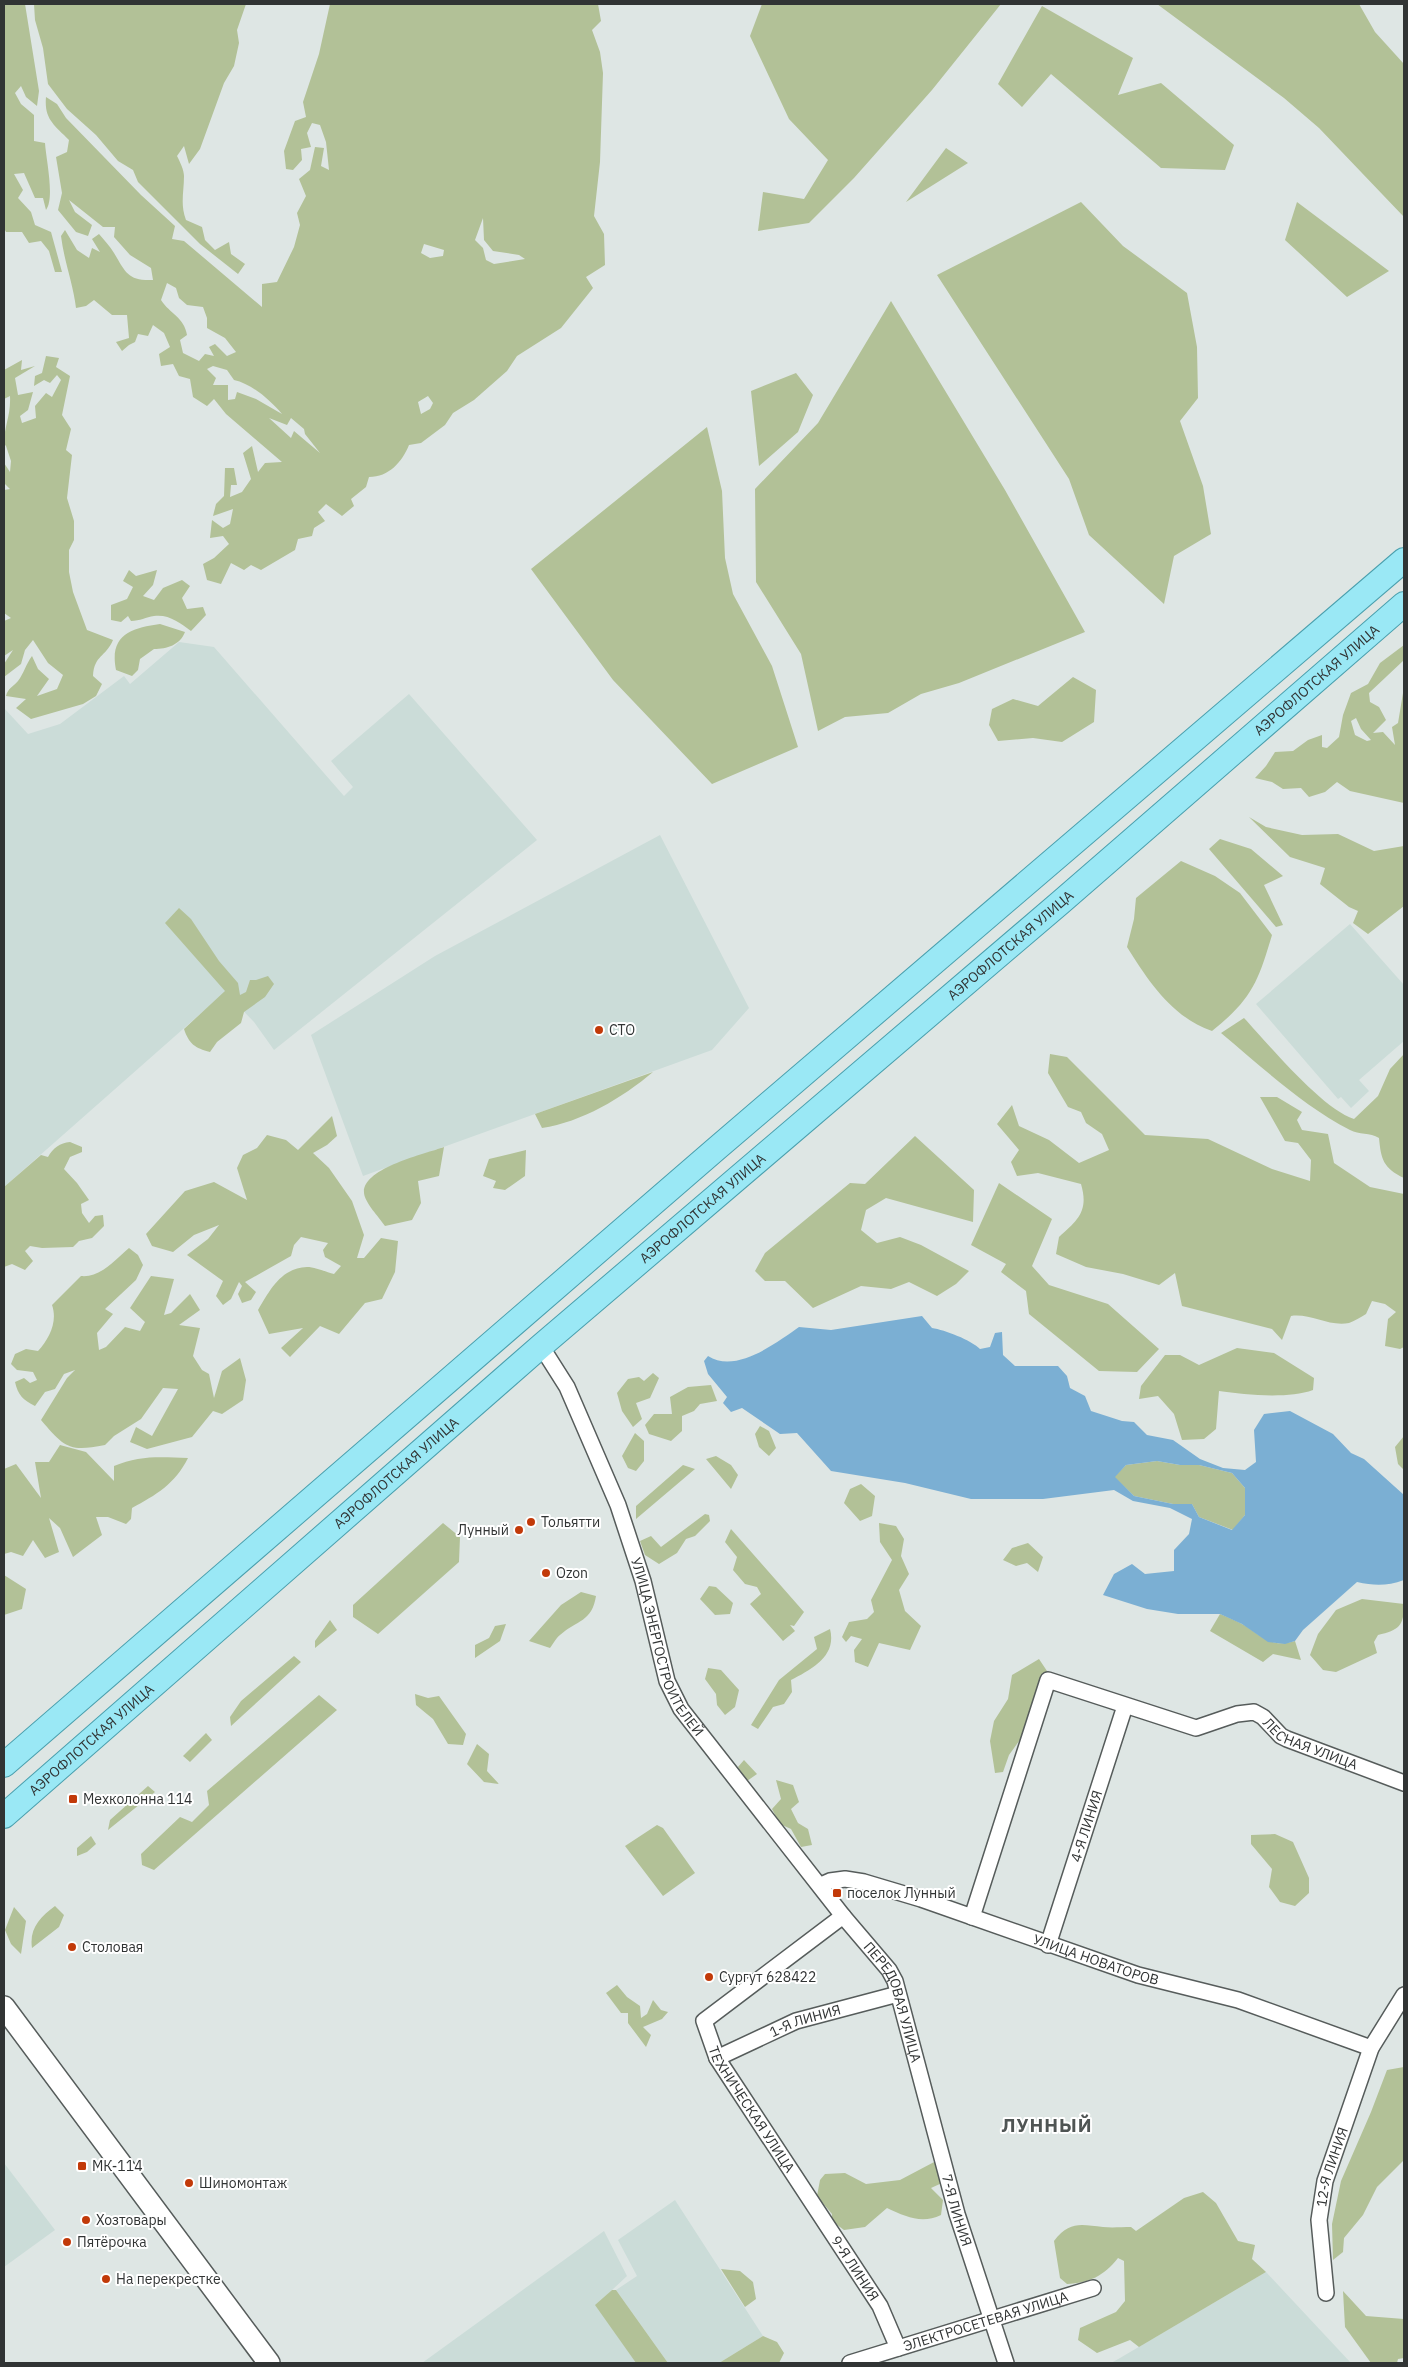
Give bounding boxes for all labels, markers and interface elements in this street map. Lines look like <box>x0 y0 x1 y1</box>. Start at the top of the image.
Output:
street label: АЭРОФЛОТСКАЯ УЛИЦА <box>1250 621 1383 739</box>
street label: АЭРОФЛОТСКАЯ УЛИЦА <box>944 886 1077 1004</box>
place label: СТО <box>609 1021 635 1039</box>
marker: СТО <box>593 1024 605 1036</box>
street label: АЭРОФЛОТСКАЯ УЛИЦА <box>636 1149 769 1267</box>
street label: АЭРОФЛОТСКАЯ УЛИЦА <box>330 1413 462 1532</box>
place label: Тольятти <box>541 1513 600 1531</box>
marker: Тольятти <box>525 1516 537 1528</box>
place label: Лунный <box>458 1521 509 1539</box>
marker: Лунный <box>513 1524 525 1536</box>
street label: УЛИЦА ЭНЕРГОСТРОИТЕЛЕЙ <box>627 1555 709 1740</box>
place label: Ozon <box>556 1564 588 1582</box>
marker: Ozon <box>540 1567 552 1579</box>
street label: АЭРОФЛОТСКАЯ УЛИЦА <box>25 1680 158 1799</box>
street label: ЛЕСНАЯ УЛИЦА <box>1259 1714 1360 1774</box>
street label: 4-Я ЛИНИЯ <box>1066 1788 1106 1864</box>
place label: Мехколонна 114 <box>83 1790 192 1808</box>
marker: Мехколонна 114 <box>67 1793 79 1805</box>
place label: поселок Лунный <box>847 1884 956 1902</box>
marker: поселок Лунный <box>831 1887 843 1899</box>
street label: УЛИЦА НОВАТОРОВ <box>1031 1930 1161 1989</box>
place label: Столовая <box>82 1938 143 1956</box>
street label: ПЕРЕДОВАЯ УЛИЦА <box>860 1938 925 2064</box>
marker: Столовая <box>66 1941 78 1953</box>
place label: Сургут 628422 <box>719 1968 816 1986</box>
marker: Сургут 628422 <box>703 1971 715 1983</box>
street label: 1-Я ЛИНИЯ <box>766 2001 843 2041</box>
street label: ТЕХНИЧЕСКАЯ УЛИЦА <box>704 2044 799 2176</box>
district label: ЛУННЫЙ <box>1001 2113 1093 2137</box>
street label: 12-Я ЛИНИЯ <box>1312 2125 1352 2208</box>
place label: МК-114 <box>92 2157 143 2175</box>
marker: МК-114 <box>76 2160 88 2172</box>
street label: 7-Я ЛИНИЯ <box>938 2172 976 2249</box>
place label: Шиномонтаж <box>199 2174 287 2192</box>
marker: Шиномонтаж <box>183 2177 195 2189</box>
place label: Хозтовары <box>96 2211 167 2229</box>
marker: Хозтовары <box>80 2214 92 2226</box>
street label: 9-Я ЛИНИЯ <box>827 2232 883 2304</box>
place label: Пятёрочка <box>77 2233 147 2251</box>
marker: Пятёрочка <box>61 2236 73 2248</box>
place label: На перекрестке <box>116 2270 221 2288</box>
marker: На перекрестке <box>100 2273 112 2285</box>
street label: ЭЛЕКТРОСЕТЕВАЯ УЛИЦА <box>901 2287 1070 2355</box>

